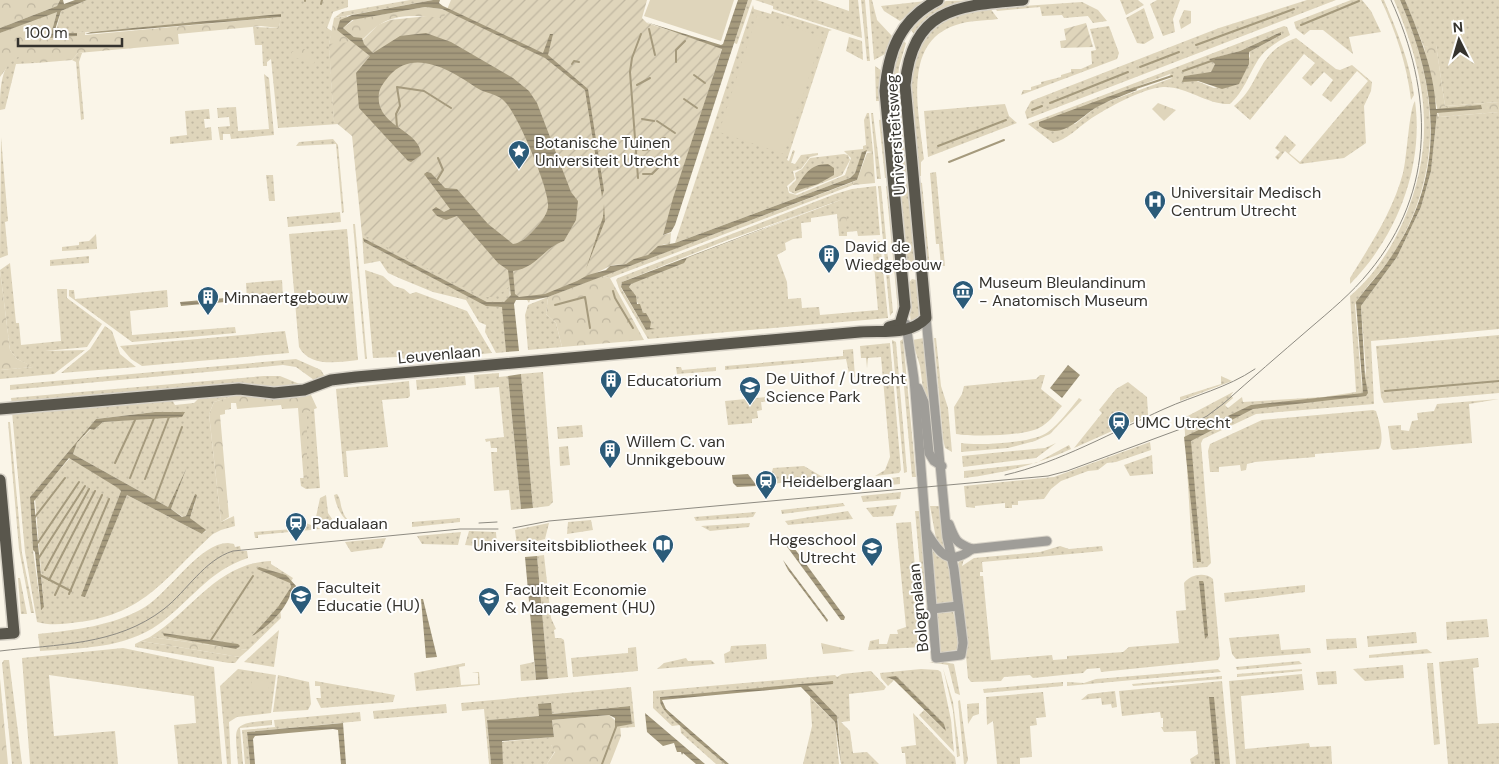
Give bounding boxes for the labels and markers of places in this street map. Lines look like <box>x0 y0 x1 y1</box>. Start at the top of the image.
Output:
place label: Botanische Tuinen Universiteit Utrecht <box>535 132 679 171</box>
place icon: Botanische Tuinen Universiteit Utrecht <box>507 139 531 170</box>
place label: Universitair Medisch Centrum Utrecht <box>1171 182 1321 221</box>
hospital icon: Universitair Medisch Centrum Utrecht <box>1143 189 1167 220</box>
place label: David de Wiedgebouw <box>845 236 942 275</box>
building icon: David de Wiedgebouw <box>817 243 841 274</box>
place label: Museum Bleulandinum - Anatomisch Museum <box>979 272 1148 311</box>
museum icon: Museum Bleulandinum - Anatomisch Museum <box>951 279 975 310</box>
building icon: Minnaertgebouw <box>196 285 220 316</box>
place label: Minnaertgebouw <box>224 287 348 308</box>
building icon: Educatorium <box>599 368 623 399</box>
place label: De Uithof / Utrecht Science Park <box>766 368 906 407</box>
place label: Educatorium <box>627 370 722 391</box>
school or university icon: De Uithof / Utrecht Science Park <box>738 375 762 406</box>
station icon: UMC Utrecht <box>1107 410 1131 441</box>
place label: UMC Utrecht <box>1135 412 1231 433</box>
place label: Willem C. van Unnikgebouw <box>626 431 725 470</box>
building icon: Willem C. van Unnikgebouw <box>598 438 622 469</box>
station icon: Heidelberglaan <box>754 469 778 500</box>
place label: Heidelberglaan <box>782 471 892 492</box>
station icon: Padualaan <box>284 511 308 542</box>
place label: Padualaan <box>312 513 388 534</box>
place label: Hogeschool Utrecht <box>769 529 856 568</box>
library icon: Universiteitsbibliotheek <box>651 533 675 564</box>
place label: Universiteitsbibliotheek <box>473 535 647 556</box>
school or university icon: Hogeschool Utrecht <box>860 536 884 567</box>
place label: Faculteit Educatie (HU) <box>317 577 420 616</box>
place label: Faculteit Economie & Management (HU) <box>505 579 655 618</box>
school or university icon: Faculteit Educatie (HU) <box>289 584 313 615</box>
school or university icon: Faculteit Economie & Management (HU) <box>477 586 501 617</box>

